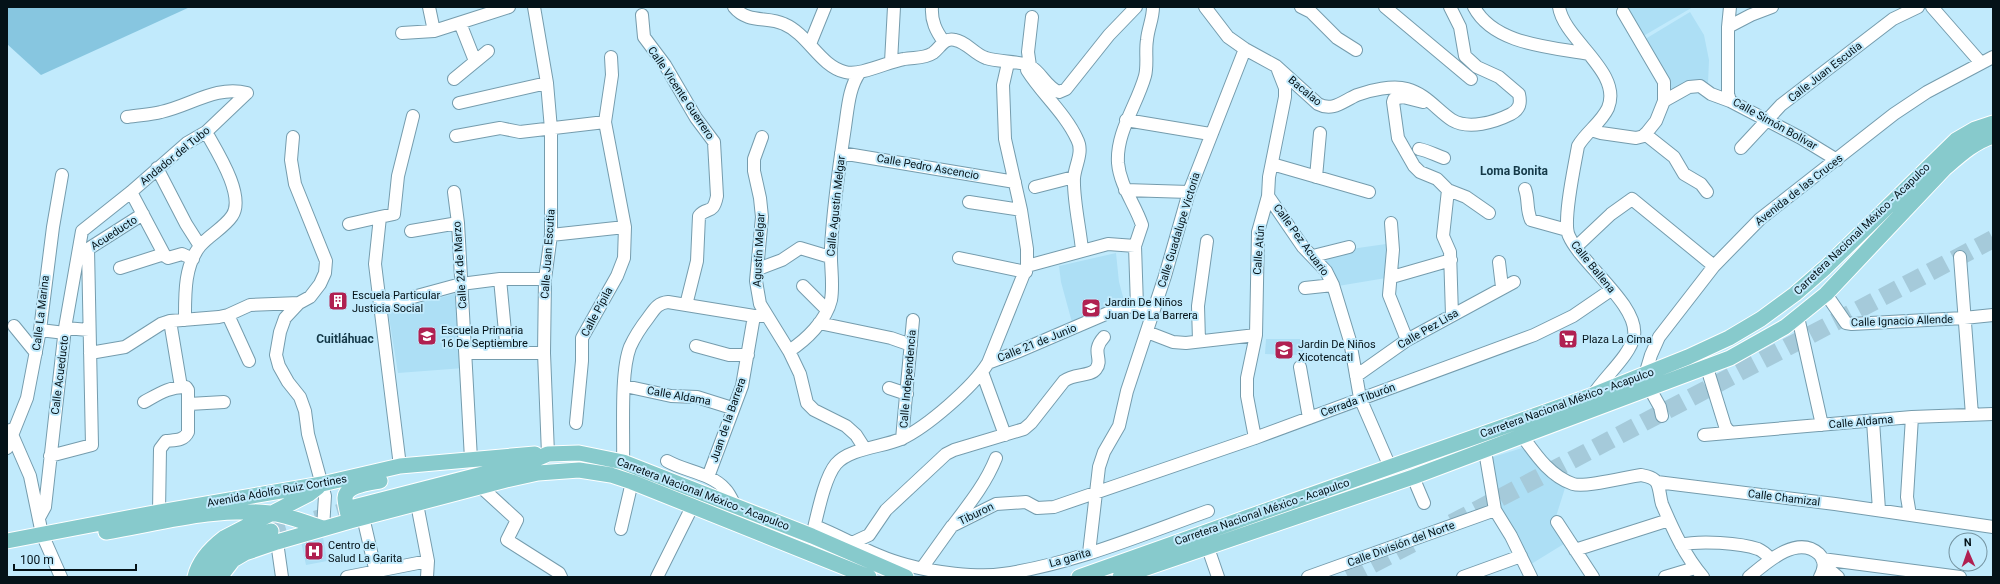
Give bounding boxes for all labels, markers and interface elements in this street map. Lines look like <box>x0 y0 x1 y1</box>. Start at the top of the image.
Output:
street label: Calle Juan Escutia <box>1786 39 1864 105</box>
street label: Calle Vicente Guerrero <box>645 44 717 142</box>
street label: Bacalao <box>1286 73 1324 109</box>
street label: Calle Simón Bolívar <box>1731 95 1820 153</box>
street label: Andador del Tubo <box>137 124 213 188</box>
street label: Calle Pedro Ascencio <box>876 152 980 182</box>
street label: Avenida de las Cruces <box>1753 152 1846 228</box>
street label: Calle Agustín Melgar <box>824 155 848 257</box>
street label: Carretera Nacional México - Acapulco <box>1791 160 1933 298</box>
district label: Loma Bonita <box>1480 164 1549 178</box>
street label: Calle Guadalupe Victoria <box>1155 171 1203 289</box>
street label: Calle Pez Acuario <box>1271 202 1331 278</box>
street label: Calle Juan Escutia <box>538 209 558 299</box>
street label: Agustín Melgar <box>751 212 767 287</box>
street label: Acueducto <box>88 213 140 253</box>
street label: Calle 24 de Marzo <box>450 221 470 309</box>
street label: Calle Atún <box>1251 225 1267 275</box>
street label: Calle Ballena <box>1568 238 1618 296</box>
street label: Calle La Marina <box>30 275 52 351</box>
street label: Calle Pípila <box>579 285 615 339</box>
place label: Escuela Particular Justicia Social <box>352 289 441 315</box>
building icon: Escuela Particular Justicia Social <box>327 290 349 312</box>
place label: Jardin De Niños Juan De La Barrera <box>1105 296 1198 322</box>
school or university icon: Jardin De Niños Juan De La Barrera <box>1080 297 1102 319</box>
street label: Calle Pez Lisa <box>1395 306 1461 352</box>
street label: Calle Ignacio Allende <box>1851 313 1953 329</box>
street label: Calle 21 de Junio <box>996 321 1078 365</box>
place label: Escuela Primaria 16 De Septiembre <box>441 324 528 350</box>
school or university icon: Escuela Primaria 16 De Septiembre <box>416 325 438 347</box>
supermarket icon: Plaza La Cima <box>1557 328 1579 350</box>
street label: Calle Independencia <box>897 329 919 429</box>
district label: Cuitláhuac <box>316 332 374 346</box>
place label: Plaza La Cima <box>1582 333 1652 346</box>
street label: Calle Acueducto <box>49 335 71 415</box>
place label: Jardin De Niños Xicotencatl <box>1298 338 1376 364</box>
school or university icon: Jardin De Niños Xicotencatl <box>1273 339 1295 361</box>
street label: Carretera Nacional México - Acapulco <box>1478 365 1656 441</box>
street label: Juan de la Barrera <box>707 376 749 464</box>
street label: Cerrada Tiburón <box>1319 380 1397 420</box>
street label: Calle Aldama <box>646 384 712 408</box>
street label: Calle Aldama <box>1828 413 1894 431</box>
street label: Carretera Nacional México - Acapulco <box>615 455 791 533</box>
street label: Avenida Adolfo Ruiz Cortines <box>206 472 348 510</box>
street label: Carretera Nacional México - Acapulco <box>1173 476 1351 548</box>
street label: Calle Chamizal <box>1747 487 1821 509</box>
street label: Tiburon <box>956 500 996 528</box>
street label: Calle División del Norte <box>1346 518 1457 569</box>
north arrow <box>1948 532 1988 572</box>
text: N <box>1964 536 1972 549</box>
place label: Centro de Salud La Garita <box>328 539 402 565</box>
hospital icon: Centro de Salud La Garita <box>303 540 325 562</box>
scale bar <box>14 546 136 572</box>
street label: La garita <box>1048 546 1092 570</box>
text: 100 m <box>20 553 54 567</box>

